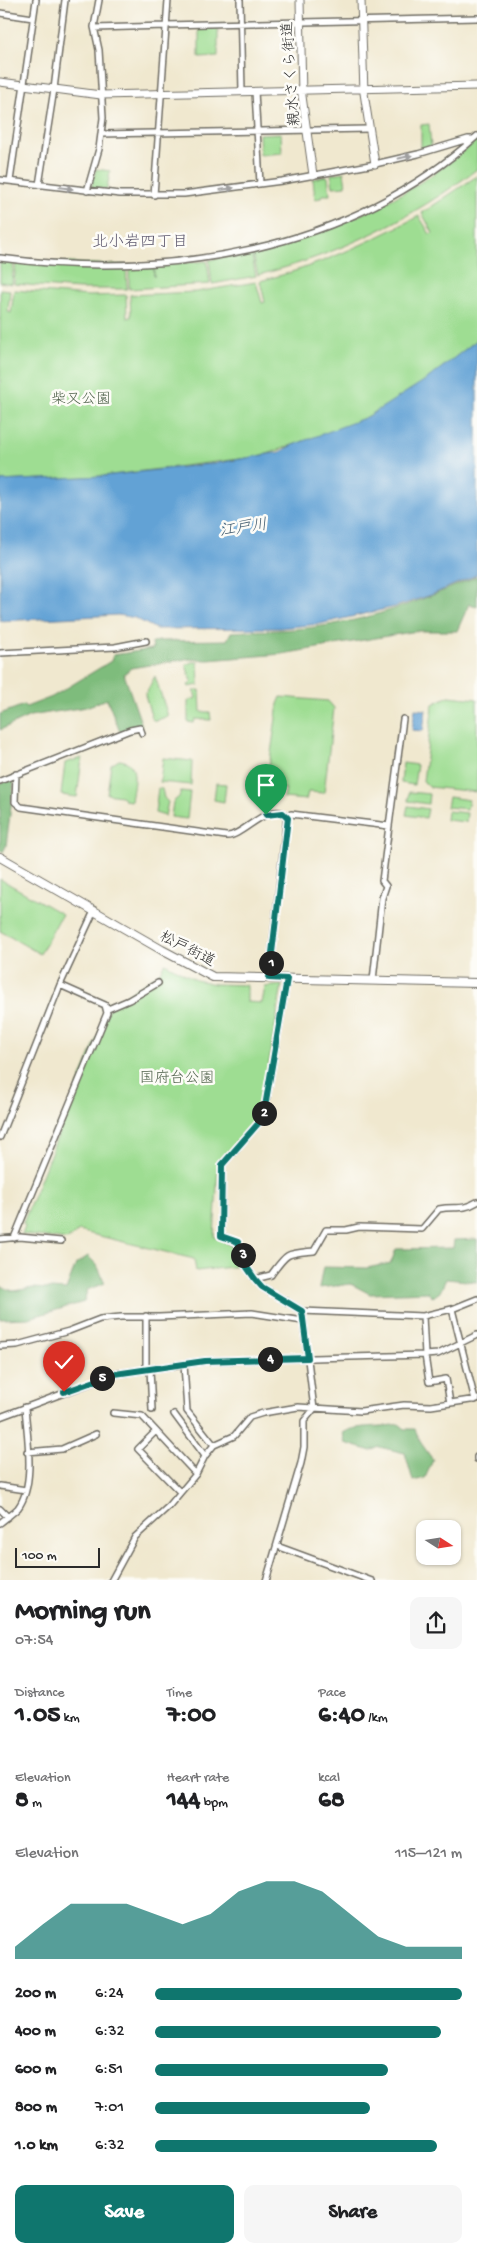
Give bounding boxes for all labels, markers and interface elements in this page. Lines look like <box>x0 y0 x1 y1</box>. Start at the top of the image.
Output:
street label: 親水さくら街道 <box>279 21 305 127</box>
one-way arrow <box>397 153 412 161</box>
one-way arrow <box>58 184 74 192</box>
one-way arrow <box>220 184 236 192</box>
district label: 北小岩四丁目 <box>92 233 188 253</box>
park label: 柴又公園 <box>51 391 111 409</box>
water label: 江戸川 <box>218 516 269 542</box>
pin <box>245 764 287 815</box>
icon: arrive <box>252 771 280 799</box>
street label: 松戸街道 <box>156 928 218 971</box>
pin: 1 <box>258 950 284 976</box>
text: 1 <box>269 955 274 972</box>
park label: 国府台公園 <box>139 1069 215 1088</box>
pin: 2 <box>252 1100 276 1126</box>
text: 2 <box>261 1105 268 1122</box>
pin: 3 <box>230 1242 256 1268</box>
text: 3 <box>240 1247 247 1264</box>
pin <box>43 1341 85 1392</box>
pin: 4 <box>258 1346 282 1372</box>
icon: check <box>50 1348 78 1376</box>
text: 4 <box>267 1351 274 1368</box>
pin: 5 <box>90 1366 114 1390</box>
text: 5 <box>99 1370 106 1387</box>
north arrow <box>416 1520 461 1565</box>
map controls <box>416 1520 461 1565</box>
scale bar <box>15 1546 100 1569</box>
text: 100 m <box>22 1548 57 1565</box>
text: Morning run <box>15 1596 150 1629</box>
button: share <box>410 1597 462 1649</box>
text: 07:54 <box>15 1632 53 1651</box>
text: Distance <box>15 1685 64 1702</box>
text: Time <box>167 1685 192 1702</box>
text: Pace <box>318 1685 346 1702</box>
text: 1.05 <box>15 1702 60 1731</box>
text: 7:00 <box>167 1702 216 1731</box>
text: 6:40 <box>318 1702 365 1731</box>
text: km <box>60 1710 80 1727</box>
text: /km <box>365 1710 388 1727</box>
text: Elevation <box>15 1770 71 1787</box>
text: Heart rate <box>167 1770 229 1787</box>
text: kcal <box>318 1770 340 1787</box>
text: 8 <box>15 1787 29 1816</box>
text: 144 <box>167 1787 200 1816</box>
text: 68 <box>318 1787 345 1816</box>
text: m <box>29 1795 42 1812</box>
text: bpm <box>200 1795 228 1812</box>
text: Elevation <box>15 1845 79 1864</box>
text: 115–121 m <box>395 1845 462 1864</box>
text: 200 m <box>15 1985 56 2004</box>
text: 6:24 <box>95 1985 124 2004</box>
text: 400 m <box>15 2023 56 2042</box>
text: 6:32 <box>95 2023 124 2042</box>
text: 600 m <box>15 2061 56 2080</box>
text: 6:51 <box>95 2061 123 2080</box>
text: 800 m <box>15 2099 57 2118</box>
text: 7:01 <box>95 2099 124 2118</box>
text: 1.0 km <box>15 2137 58 2156</box>
text: 6:32 <box>95 2137 124 2156</box>
button: Save <box>15 2185 234 2243</box>
button: Share <box>244 2185 462 2243</box>

